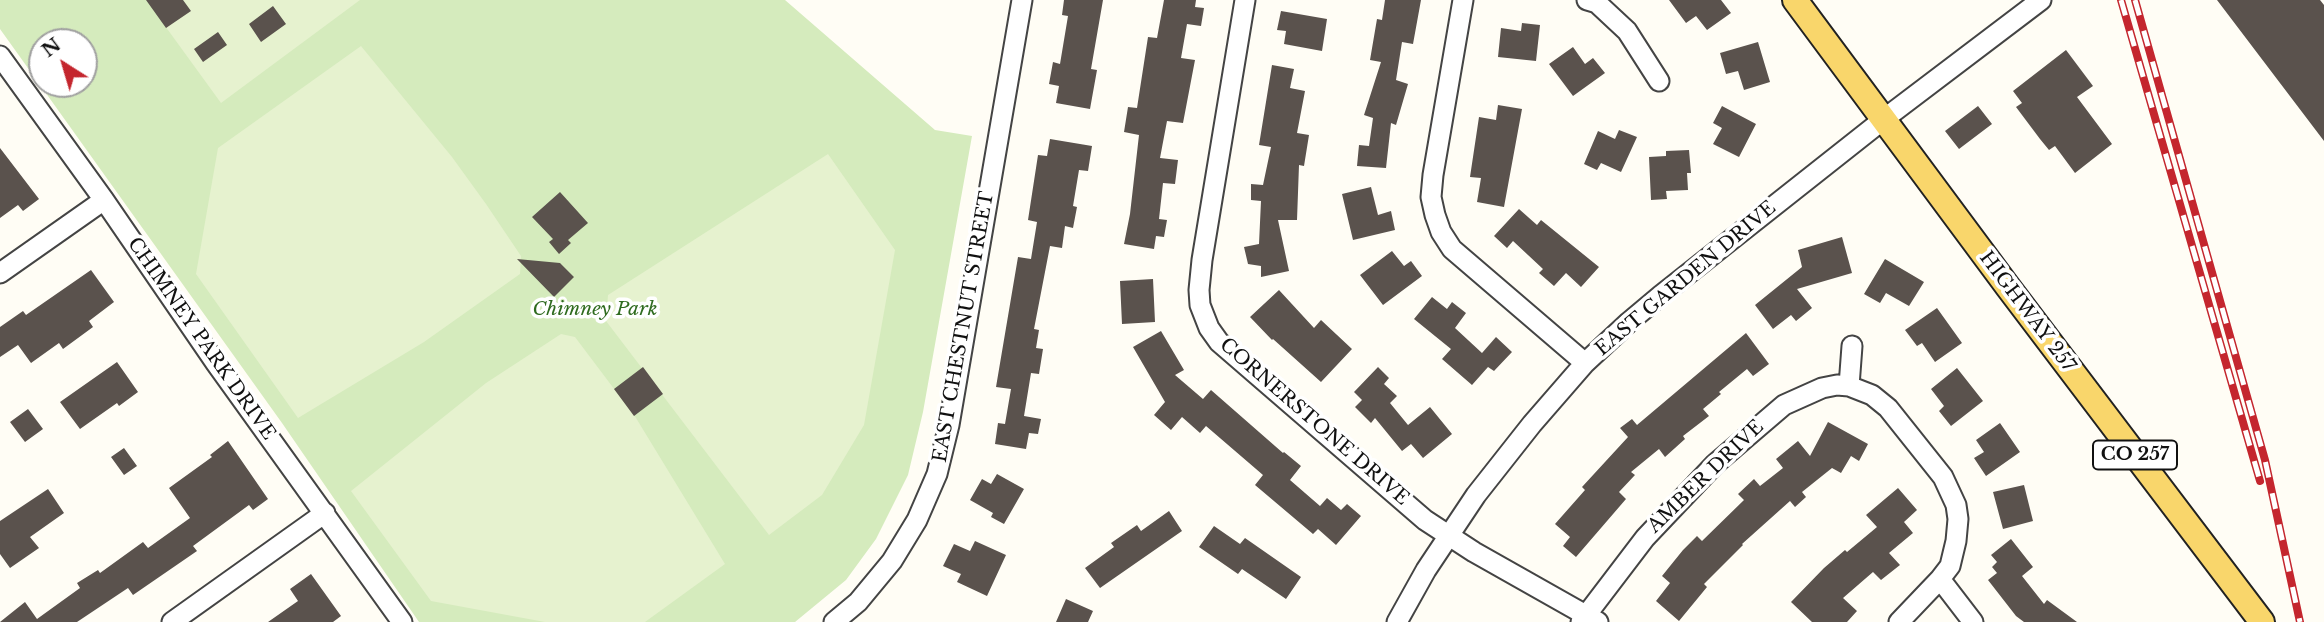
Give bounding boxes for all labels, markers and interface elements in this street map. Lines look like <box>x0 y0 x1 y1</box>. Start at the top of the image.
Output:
north arrow <box>28 28 98 98</box>
text: N <box>37 33 65 62</box>
street label: EAST CHESTNUT STREET <box>929 190 999 464</box>
street label: EAST GARDEN DRIVE <box>1591 197 1781 361</box>
street label: CHIMNEY PARK DRIVE <box>122 233 280 445</box>
street label: HIGHWAY 257 <box>1974 247 2080 377</box>
park label: Chimney Park <box>533 299 657 321</box>
street label: CORNERSTONE DRIVE <box>1215 334 1413 510</box>
street label: AMBER DRIVE <box>1643 416 1769 538</box>
road number: CO 257 <box>2093 440 2177 470</box>

